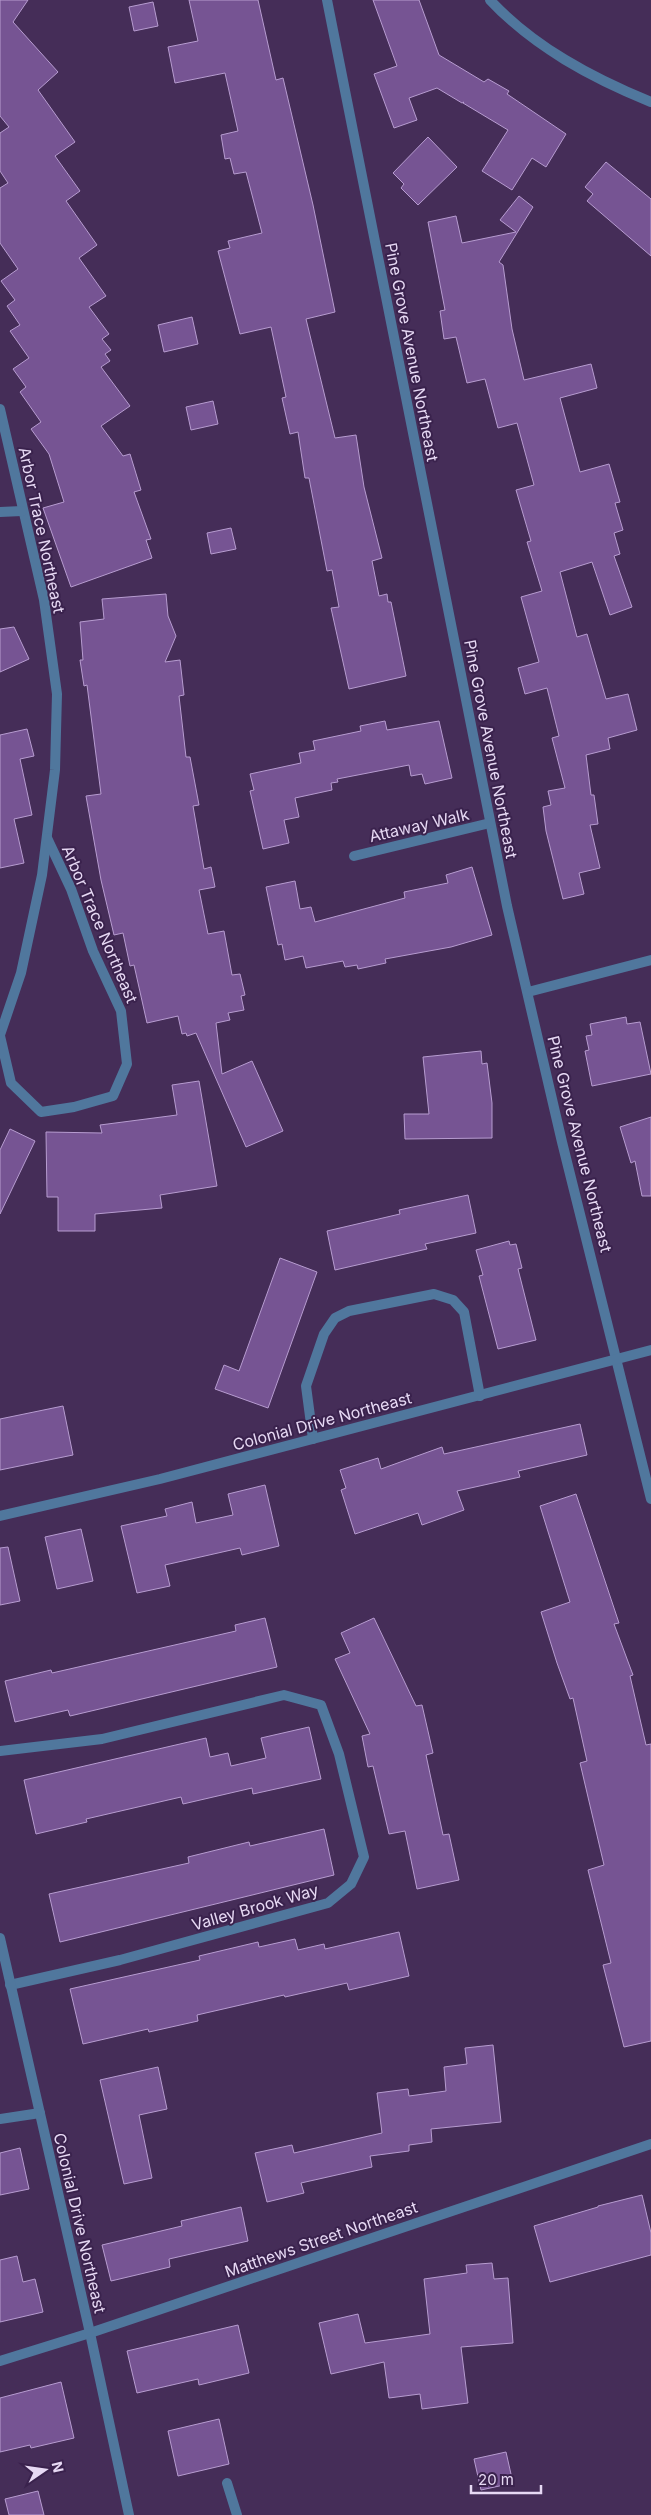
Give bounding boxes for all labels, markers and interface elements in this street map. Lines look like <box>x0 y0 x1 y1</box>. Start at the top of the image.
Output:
street label: Pine Grove Avenue Northeast <box>381 241 443 463</box>
street label: Arbor Trace Northeast <box>15 445 69 615</box>
street label: Pine Grove Avenue Northeast <box>460 638 522 860</box>
street label: Attaway Walk <box>367 804 471 846</box>
street label: Arbor Trace Northeast <box>58 842 142 1006</box>
street label: Pine Grove Avenue Northeast <box>543 1034 617 1254</box>
street label: Colonial Drive Northeast <box>230 1387 414 1455</box>
street label: Valley Brook Way <box>189 1879 321 1935</box>
street label: Colonial Drive Northeast <box>50 2131 110 2315</box>
street label: Matthews Street Northeast <box>222 2197 420 2281</box>
north arrow <box>20 2445 70 2495</box>
text: N <box>49 2460 68 2474</box>
scale bar <box>471 2462 541 2494</box>
text: 20 m <box>478 2470 514 2489</box>

